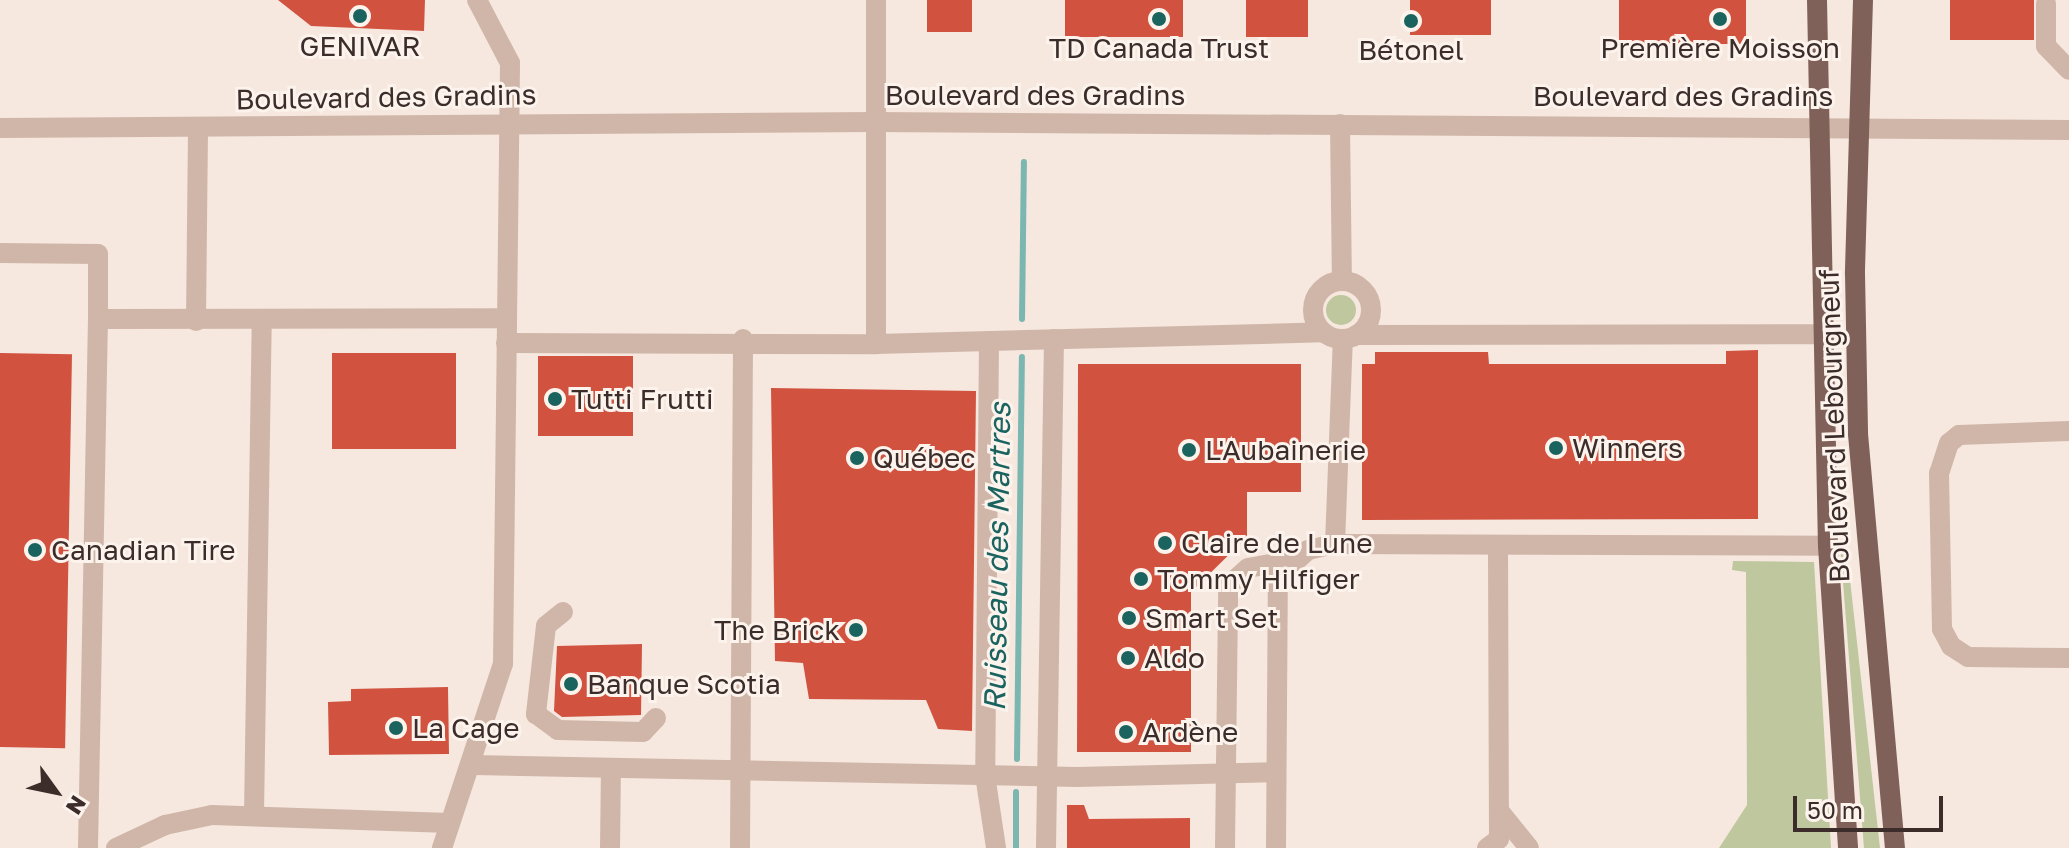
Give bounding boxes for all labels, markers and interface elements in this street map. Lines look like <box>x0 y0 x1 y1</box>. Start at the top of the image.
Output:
marker: GENIVAR <box>351 7 369 25</box>
marker: TD Canada Trust <box>1150 10 1168 28</box>
marker: Première Moisson <box>1711 10 1729 28</box>
marker: Bétonel <box>1402 12 1420 30</box>
place label: GENIVAR <box>300 29 420 63</box>
place label: TD Canada Trust <box>1049 31 1269 65</box>
place label: Première Moisson <box>1600 31 1840 65</box>
place label: Bétonel <box>1358 33 1464 67</box>
street label: Boulevard des Gradins <box>235 78 537 116</box>
street label: Boulevard des Gradins <box>885 78 1185 112</box>
street label: Boulevard des Gradins <box>1533 79 1833 113</box>
street label: Boulevard Lebourgneuf <box>1812 269 1856 583</box>
place label: Tutti Frutti <box>571 382 714 416</box>
marker: Tutti Frutti <box>546 390 564 408</box>
water label: Ruisseau des Martres <box>976 402 1018 712</box>
place label: Winners <box>1572 431 1683 465</box>
place label: L'Aubainerie <box>1205 433 1366 467</box>
marker: Winners <box>1547 439 1565 457</box>
place label: Québec <box>873 441 976 475</box>
marker: L'Aubainerie <box>1180 441 1198 459</box>
marker: Québec <box>848 449 866 467</box>
place label: Claire de Lune <box>1181 526 1372 560</box>
place label: Canadian Tire <box>51 533 235 567</box>
marker: Claire de Lune <box>1156 534 1174 552</box>
marker: Canadian Tire <box>26 541 44 559</box>
place label: Tommy Hilfiger <box>1157 562 1360 596</box>
marker: Tommy Hilfiger <box>1132 570 1150 588</box>
place label: Smart Set <box>1145 601 1279 635</box>
marker: Smart Set <box>1120 609 1138 627</box>
place label: The Brick <box>714 613 840 647</box>
marker: The Brick <box>847 621 865 639</box>
place label: Aldo <box>1144 641 1205 675</box>
marker: Aldo <box>1119 649 1137 667</box>
place label: Banque Scotia <box>587 667 781 701</box>
marker: Banque Scotia <box>562 675 580 693</box>
place label: La Cage <box>412 711 519 745</box>
place label: Ardène <box>1142 715 1238 749</box>
marker: La Cage <box>387 719 405 737</box>
marker: Ardène <box>1117 723 1135 741</box>
north arrow <box>16 752 96 832</box>
scale bar <box>1797 780 1947 830</box>
text: N <box>61 791 92 820</box>
text: 50 m <box>1807 795 1863 824</box>

